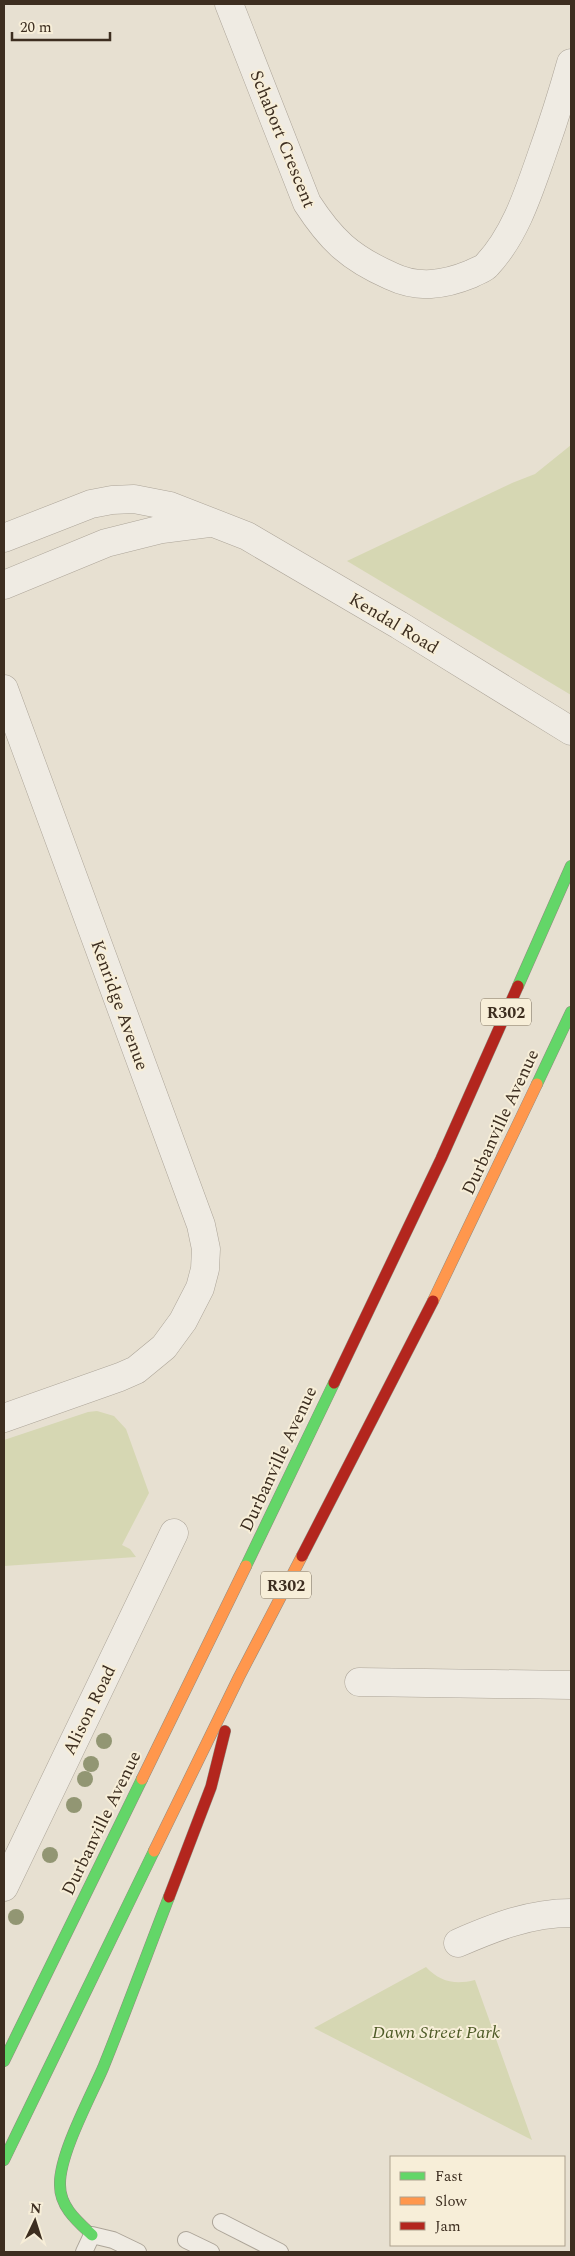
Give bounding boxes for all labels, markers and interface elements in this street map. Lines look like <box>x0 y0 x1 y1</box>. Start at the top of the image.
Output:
scale bar <box>12 10 110 42</box>
text: 20 m <box>20 16 52 39</box>
street label: Schabort Crescent <box>243 66 322 212</box>
street label: Kendal Road <box>344 586 444 661</box>
street label: Kenridge Avenue <box>83 936 156 1074</box>
road number: R302 <box>481 999 531 1026</box>
street label: Durbanville Avenue <box>455 1045 546 1199</box>
street label: Durbanville Avenue <box>233 1382 324 1536</box>
road number: R302 <box>261 1572 311 1598</box>
street label: Alison Road <box>56 1661 123 1760</box>
street label: Durbanville Avenue <box>55 1746 148 1900</box>
park label: Dawn Street Park <box>372 2019 501 2046</box>
legend <box>390 2156 565 2246</box>
text: Fast <box>435 2165 463 2188</box>
text: Slow <box>435 2190 467 2213</box>
north arrow <box>10 2196 60 2246</box>
text: N <box>29 2198 42 2219</box>
text: Jam <box>435 2215 461 2238</box>

